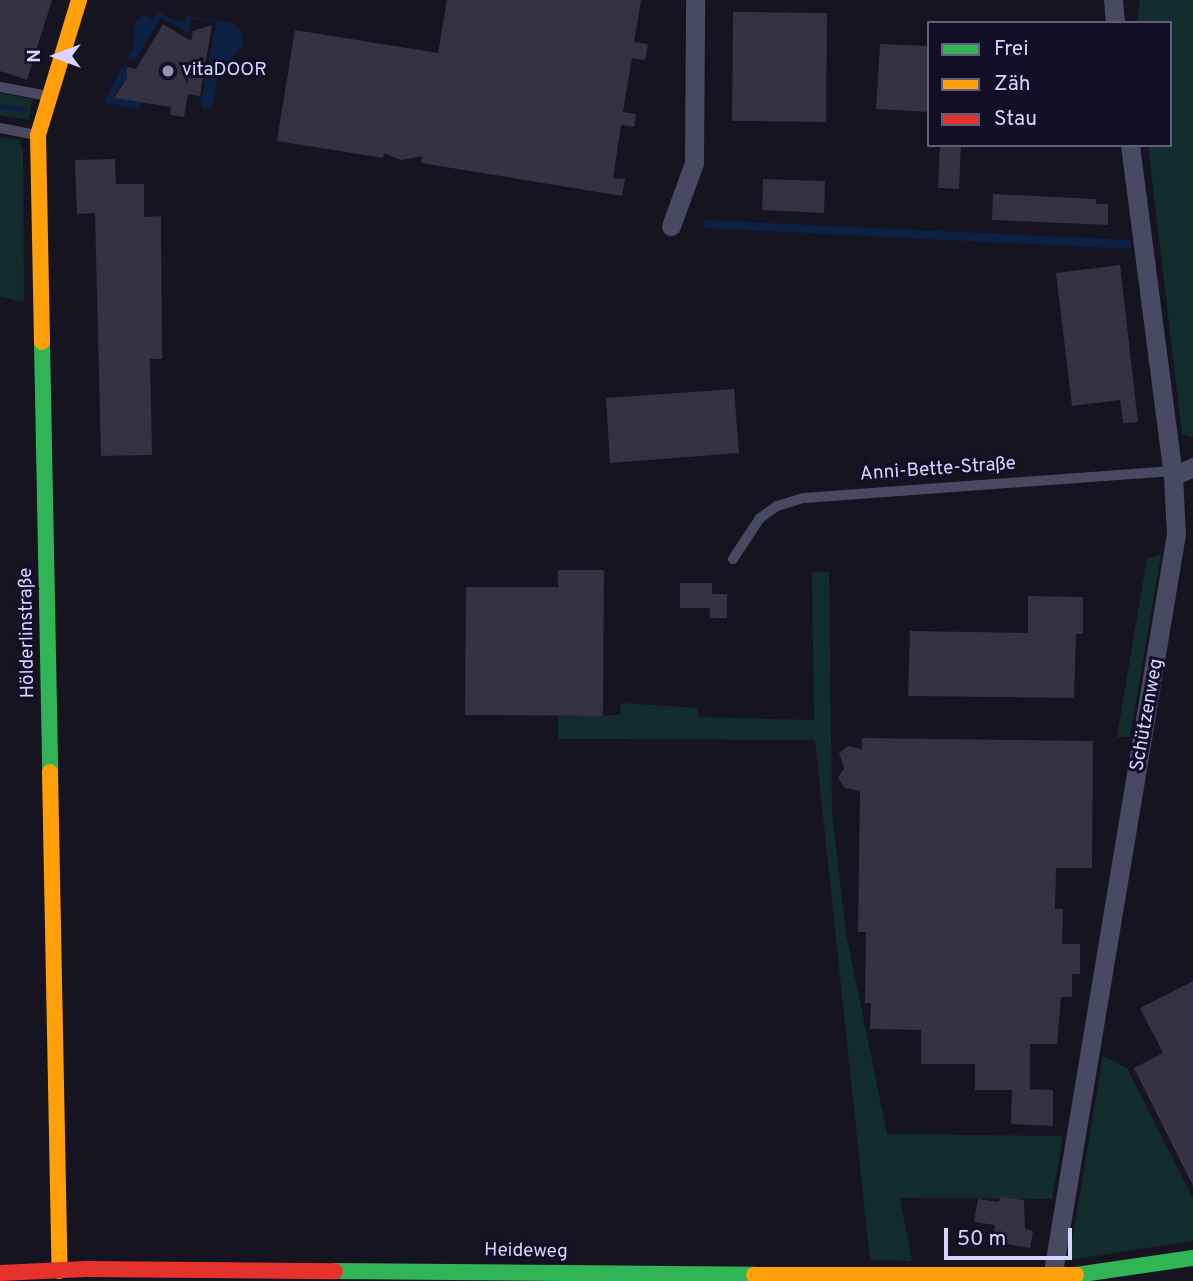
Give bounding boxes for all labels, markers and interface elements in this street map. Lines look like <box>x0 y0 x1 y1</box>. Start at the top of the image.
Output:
north arrow <box>21 21 91 91</box>
legend <box>927 21 1172 147</box>
text: Frei <box>994 36 1029 63</box>
text: N <box>23 49 47 63</box>
place label: vitaDOOR <box>182 60 267 82</box>
marker: vitaDOOR <box>160 63 176 79</box>
text: Zäh <box>994 71 1031 98</box>
text: Stau <box>994 106 1037 133</box>
street label: Anni-Bette-Straße <box>859 453 1017 487</box>
street label: Hölderlinstraße <box>15 567 41 699</box>
street label: Schützenweg <box>1127 657 1169 773</box>
scale bar <box>948 1214 1076 1258</box>
text: 50 m <box>957 1226 1006 1253</box>
street label: Heideweg <box>484 1240 568 1264</box>

